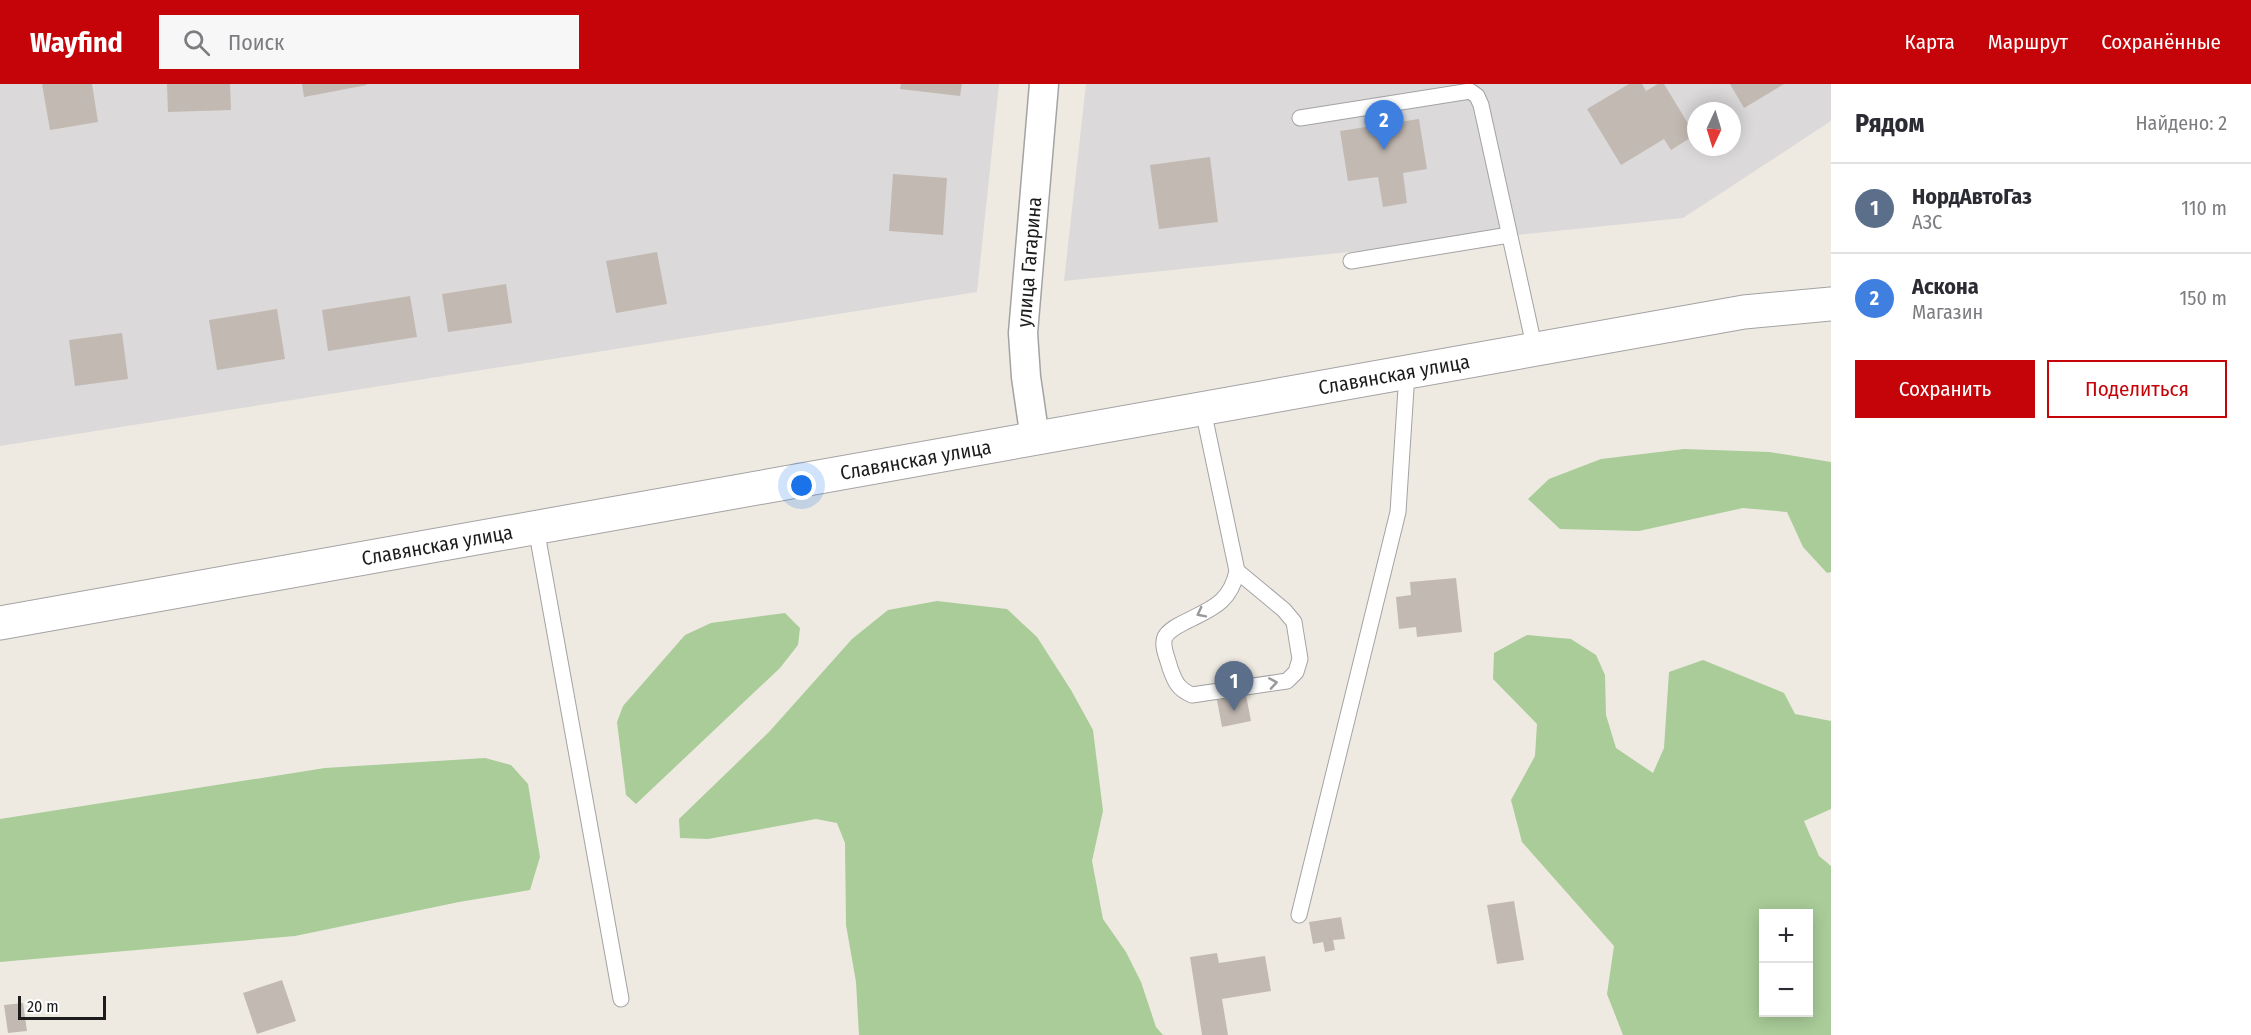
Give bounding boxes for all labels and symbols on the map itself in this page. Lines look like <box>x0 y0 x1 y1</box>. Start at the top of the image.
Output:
pin: 2 <box>1364 100 1404 150</box>
north arrow <box>1687 102 1741 156</box>
street label: улица Гагарина <box>1012 196 1046 328</box>
street label: Славянская улица <box>1317 349 1471 400</box>
street label: Славянская улица <box>838 434 993 485</box>
your location <box>787 471 816 500</box>
street label: Славянская улица <box>360 520 515 570</box>
one-way arrow <box>1197 606 1208 618</box>
pin: 1 <box>1214 662 1254 711</box>
one-way arrow <box>1268 677 1277 689</box>
scale bar <box>18 993 106 1020</box>

